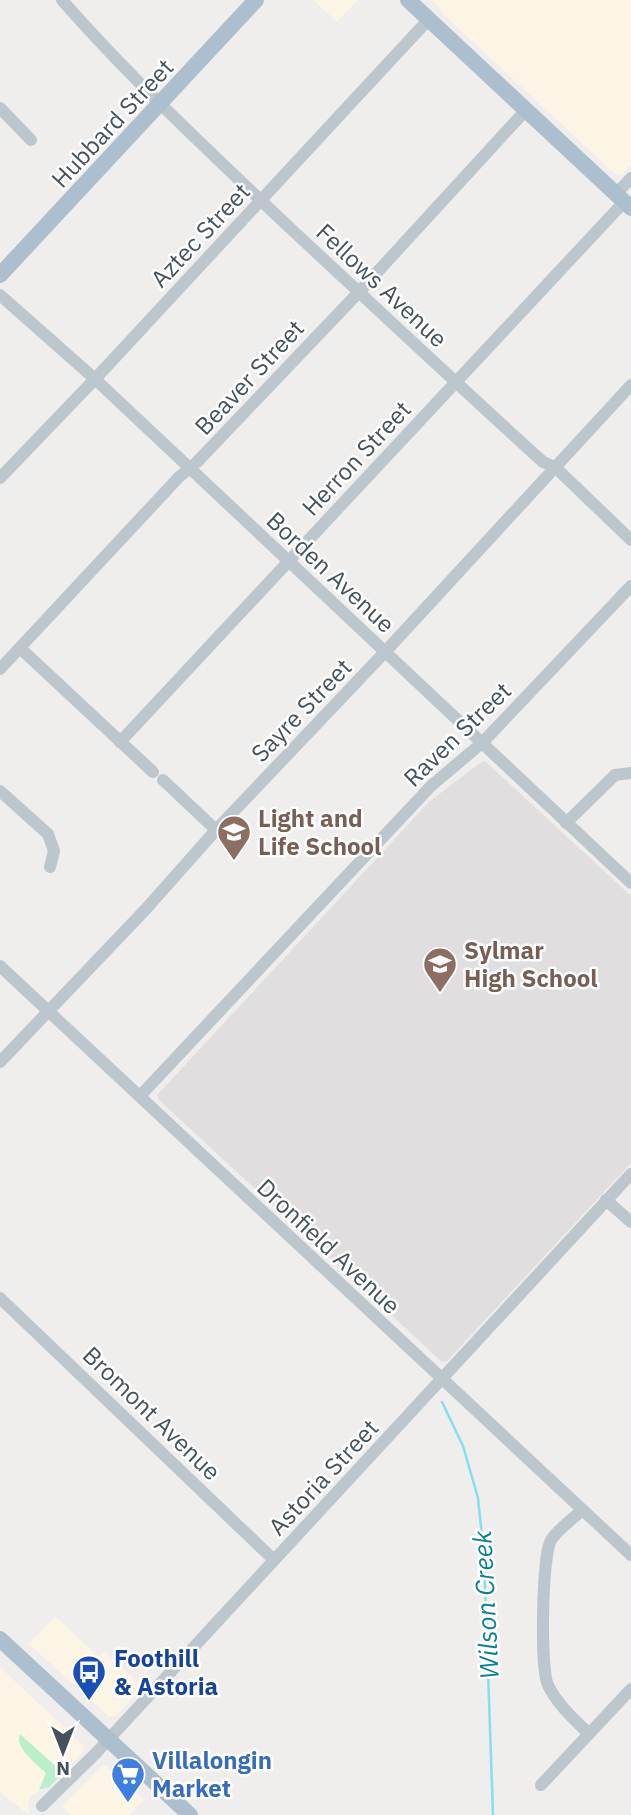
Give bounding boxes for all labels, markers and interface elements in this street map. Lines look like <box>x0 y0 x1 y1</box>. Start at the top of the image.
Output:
street label: Hubbard Street <box>44 52 180 194</box>
street label: Aztec Street <box>143 176 257 294</box>
street label: Fellows Avenue <box>310 216 454 354</box>
street label: Beaver Street <box>187 312 311 442</box>
street label: Herron Street <box>294 394 418 522</box>
street label: Borden Avenue <box>260 504 402 640</box>
street label: Sayre Street <box>244 651 358 769</box>
street label: Raven Street <box>396 675 518 793</box>
place label: Light and Life School <box>258 802 381 862</box>
school or university icon: Light and Life School <box>215 813 253 862</box>
place label: Sylmar High School <box>464 934 598 994</box>
school or university icon: Sylmar High School <box>421 945 459 994</box>
street label: Dronfield Avenue <box>250 1171 408 1321</box>
street label: Bromont Avenue <box>76 1339 228 1487</box>
street label: Astoria Street <box>261 1412 385 1542</box>
water label: Wilson Creek <box>464 1529 506 1680</box>
place label: Foothill & Astoria <box>114 1642 218 1702</box>
bus stop icon: Foothill & Astoria <box>70 1653 108 1702</box>
north arrow <box>28 1717 98 1787</box>
place label: Villalongin Market <box>152 1744 272 1804</box>
supermarket icon: Villalongin Market <box>109 1755 147 1804</box>
text: N <box>56 1757 70 1781</box>

